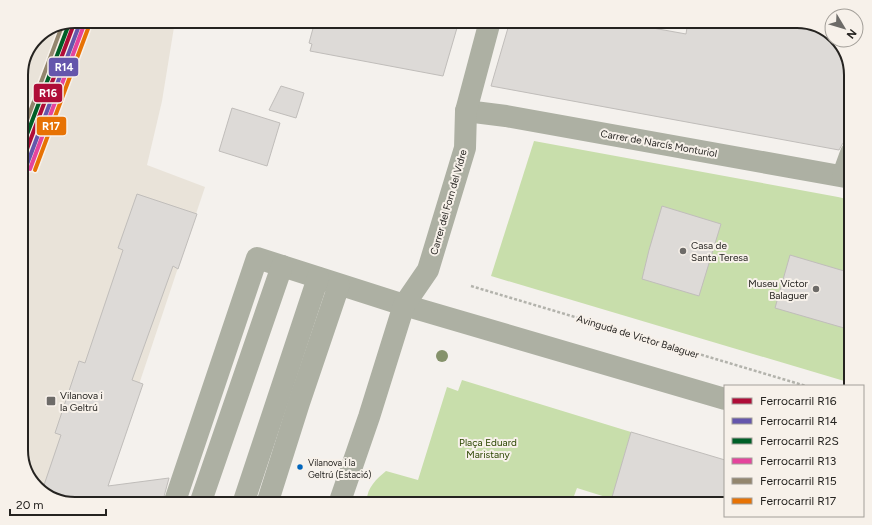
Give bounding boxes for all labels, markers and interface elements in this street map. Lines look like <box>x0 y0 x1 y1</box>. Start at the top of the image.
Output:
north arrow <box>824 8 864 48</box>
text: N <box>844 26 859 41</box>
line badge: R14 <box>48 57 79 77</box>
text: R14 <box>55 61 73 74</box>
line badge: R16 <box>33 83 63 103</box>
text: R16 <box>39 87 58 100</box>
line badge: R17 <box>36 116 67 136</box>
text: R17 <box>42 120 60 133</box>
street label: Carrer de Narcís Monturiol <box>600 127 718 160</box>
street label: Carrer del Forn del Vidre <box>427 147 470 256</box>
place label: Casa de Santa Teresa <box>691 239 748 264</box>
marker: Casa de Santa Teresa <box>678 246 688 256</box>
place label: Museu Víctor Balaguer <box>748 277 809 302</box>
marker: Museu Víctor Balaguer <box>811 284 821 294</box>
street label: Avinguda de Víctor Balaguer <box>575 312 701 361</box>
legend <box>724 385 864 517</box>
place label: Vilanova i la Geltrú <box>60 389 103 414</box>
text: Ferrocarril R16 <box>760 394 837 408</box>
marker: Vilanova i la Geltrú <box>45 395 57 407</box>
text: Ferrocarril R14 <box>760 414 838 428</box>
text: Ferrocarril R2S <box>760 434 839 448</box>
park label: Plaça Eduard Maristany <box>459 436 517 461</box>
text: Ferrocarril R13 <box>760 454 836 468</box>
place label: Vilanova i la Geltrú (Estació) <box>308 457 371 480</box>
marker: Vilanova i la Geltrú (Estació) <box>295 462 305 472</box>
text: Ferrocarril R15 <box>760 474 837 488</box>
scale bar <box>10 491 106 517</box>
text: Ferrocarril R17 <box>760 494 837 508</box>
text: 20 m <box>16 498 44 512</box>

